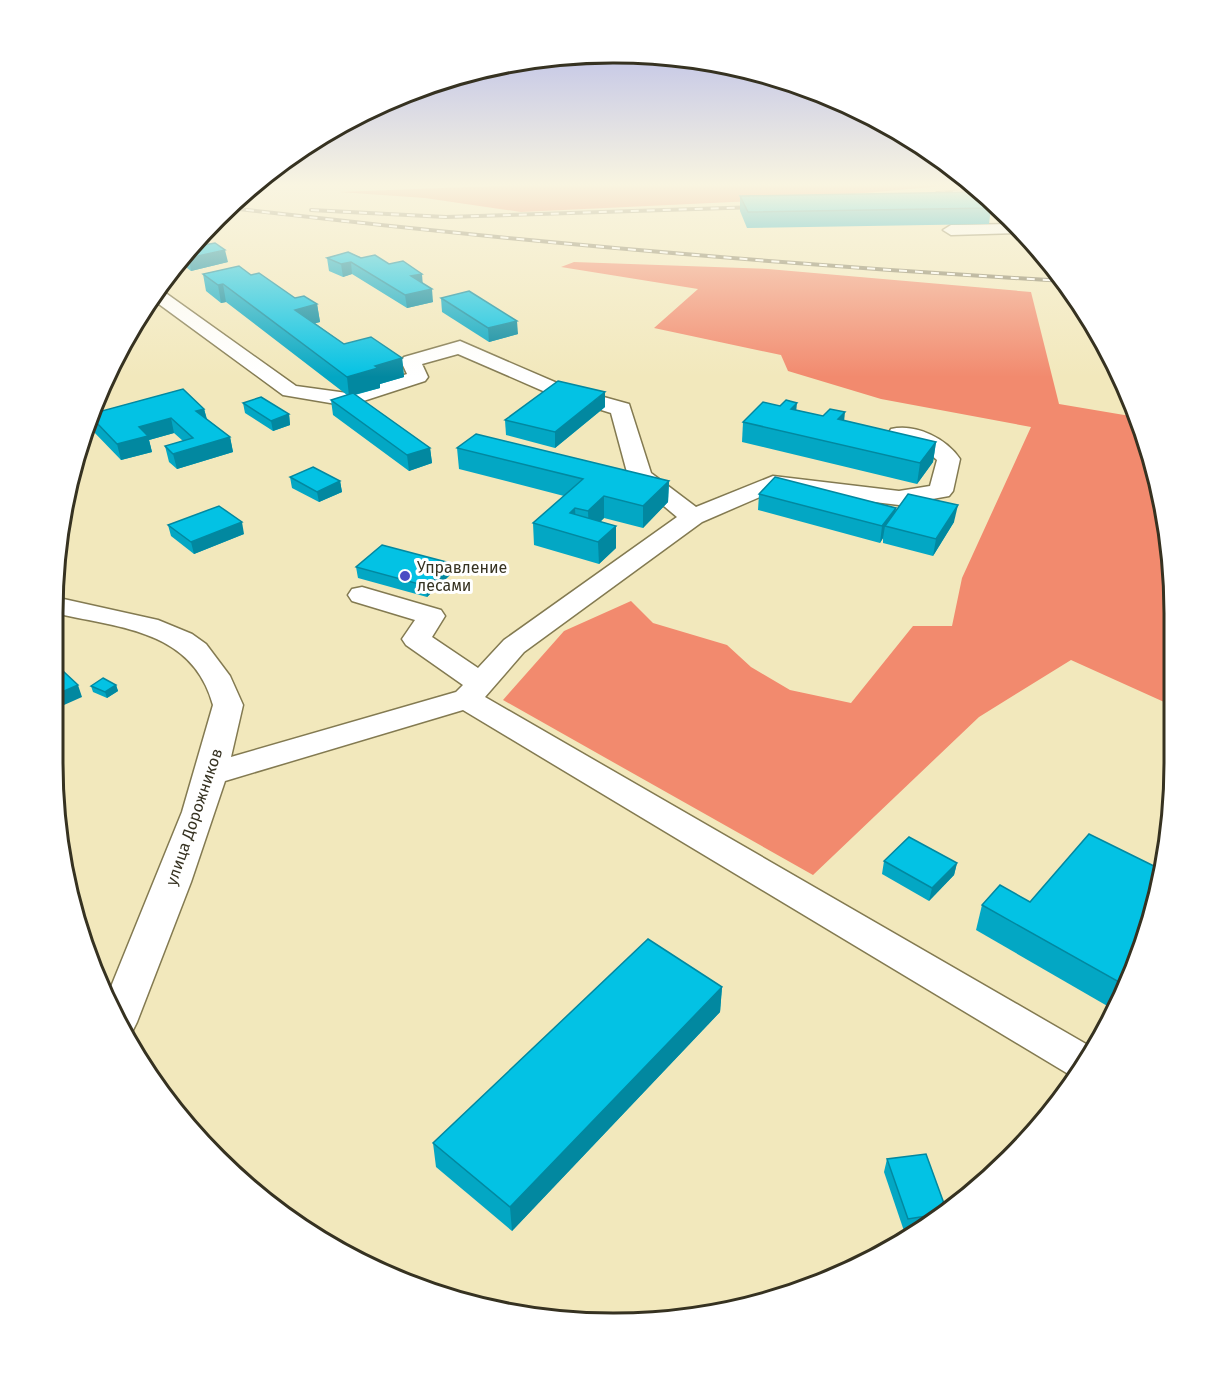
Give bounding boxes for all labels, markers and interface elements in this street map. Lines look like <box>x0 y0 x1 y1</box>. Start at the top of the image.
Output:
place label: Управление лесами <box>417 558 507 595</box>
marker: Управление лесами <box>398 569 412 583</box>
street label: улица Дорожников <box>162 746 226 888</box>

